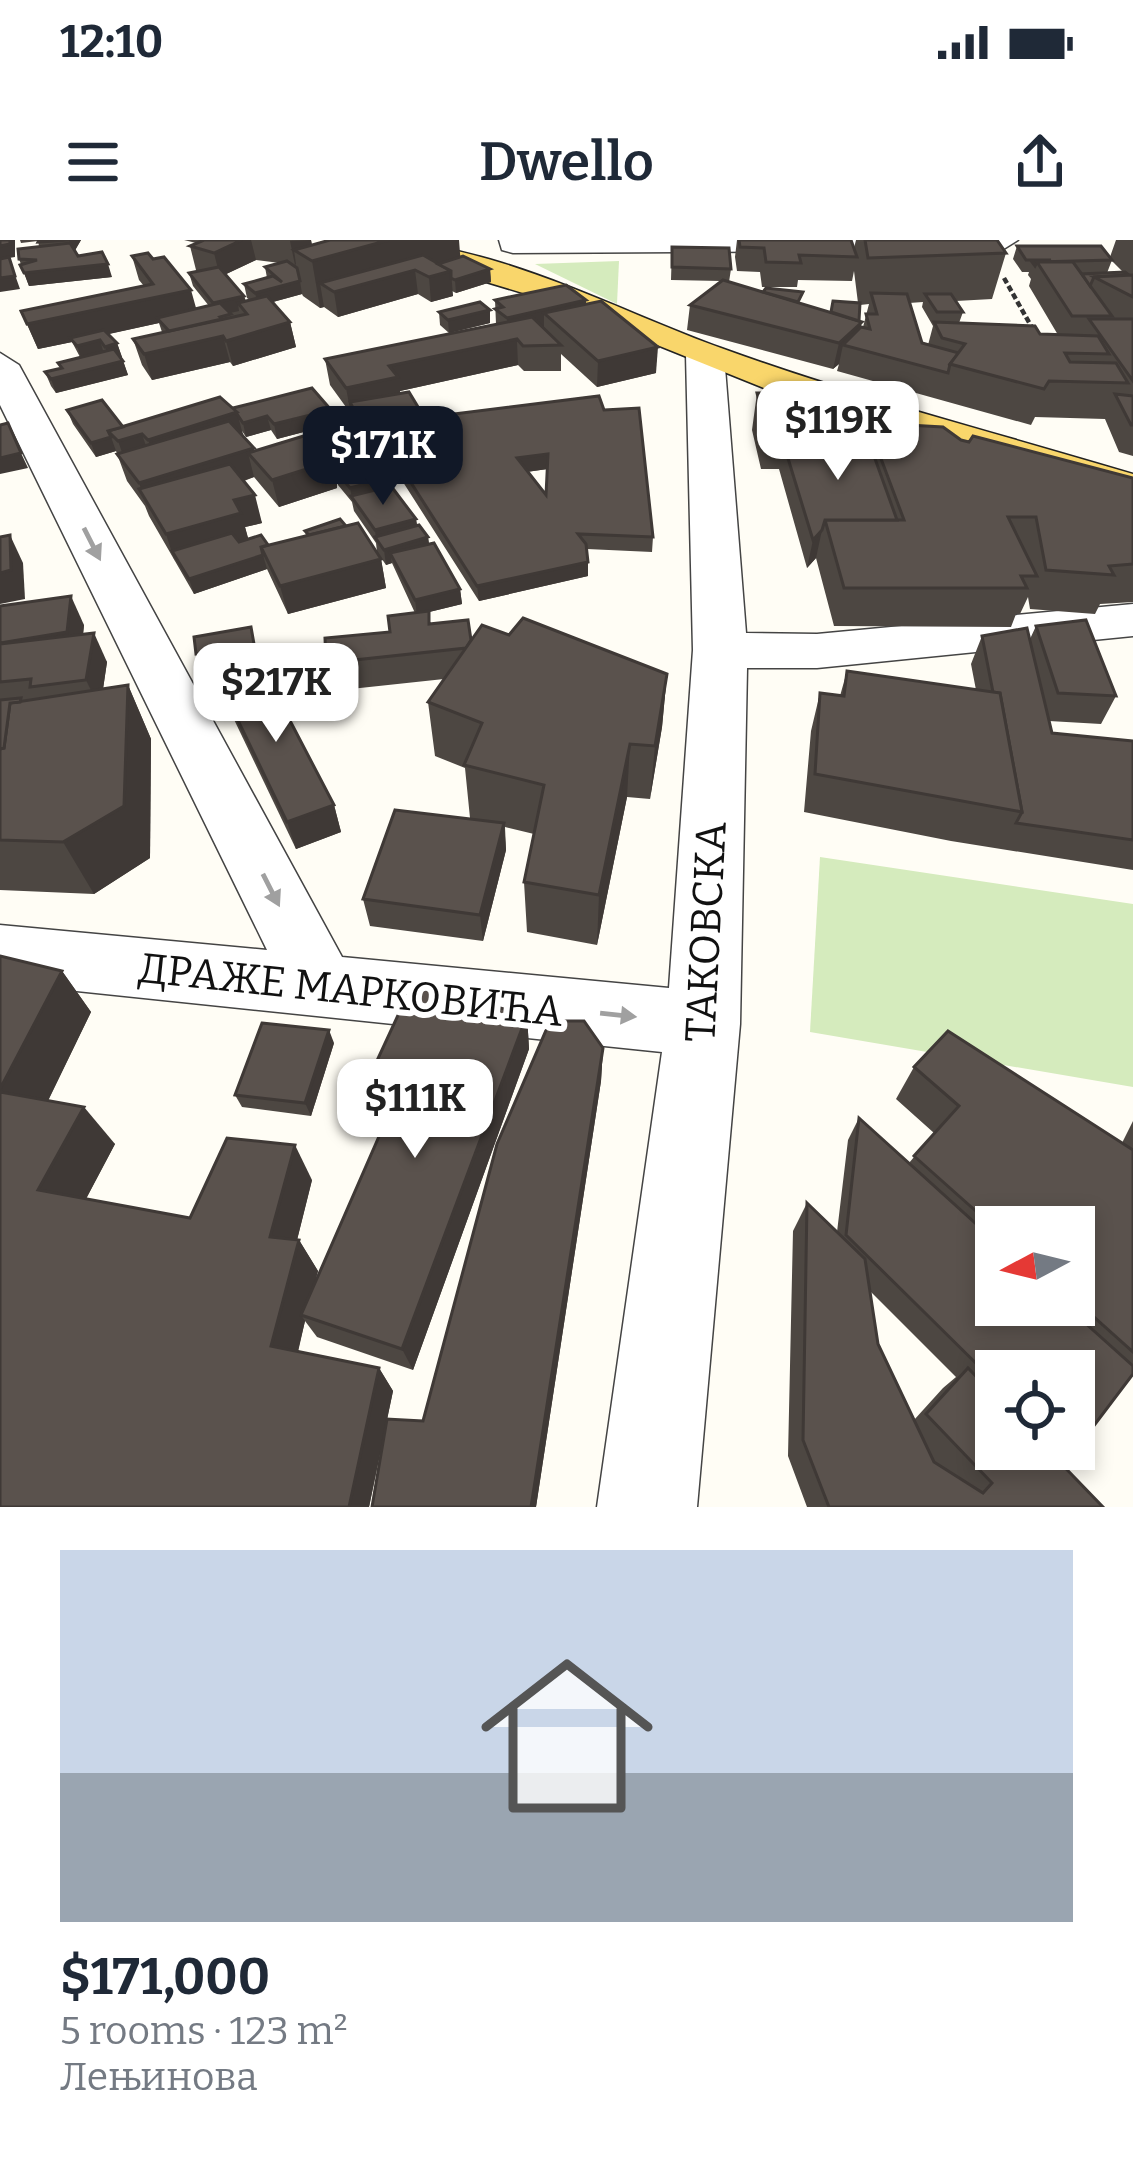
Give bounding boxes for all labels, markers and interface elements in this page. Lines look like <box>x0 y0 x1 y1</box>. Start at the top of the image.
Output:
text: 12:10 <box>60 15 163 69</box>
icon: menu <box>60 129 126 195</box>
icon: share <box>1007 129 1073 195</box>
text: Dwello <box>479 130 654 194</box>
pin: $119K <box>754 381 922 483</box>
text: $119K <box>784 397 892 443</box>
pin: $171K <box>299 406 467 508</box>
text: $171K <box>330 422 436 468</box>
one-way arrow <box>82 526 102 561</box>
pin: $217K <box>192 643 360 745</box>
text: $217K <box>220 659 332 705</box>
street label: ТАКОВСКА <box>675 820 737 1044</box>
one-way arrow <box>260 873 280 908</box>
street label: ДРАЖЕ МАРКОВИЋА <box>136 943 566 1037</box>
one-way arrow <box>600 1006 637 1025</box>
pin: $111K <box>331 1059 499 1161</box>
text: $111K <box>364 1075 466 1121</box>
north arrow <box>975 1206 1095 1326</box>
map controls <box>975 1206 1095 1470</box>
button: locate <box>975 1350 1095 1470</box>
icon: home <box>459 1628 675 1844</box>
text: $171,000 <box>60 1946 270 2008</box>
text: 5 rooms · 123 m² <box>60 2008 348 2054</box>
text: Лењинова <box>60 2054 258 2100</box>

